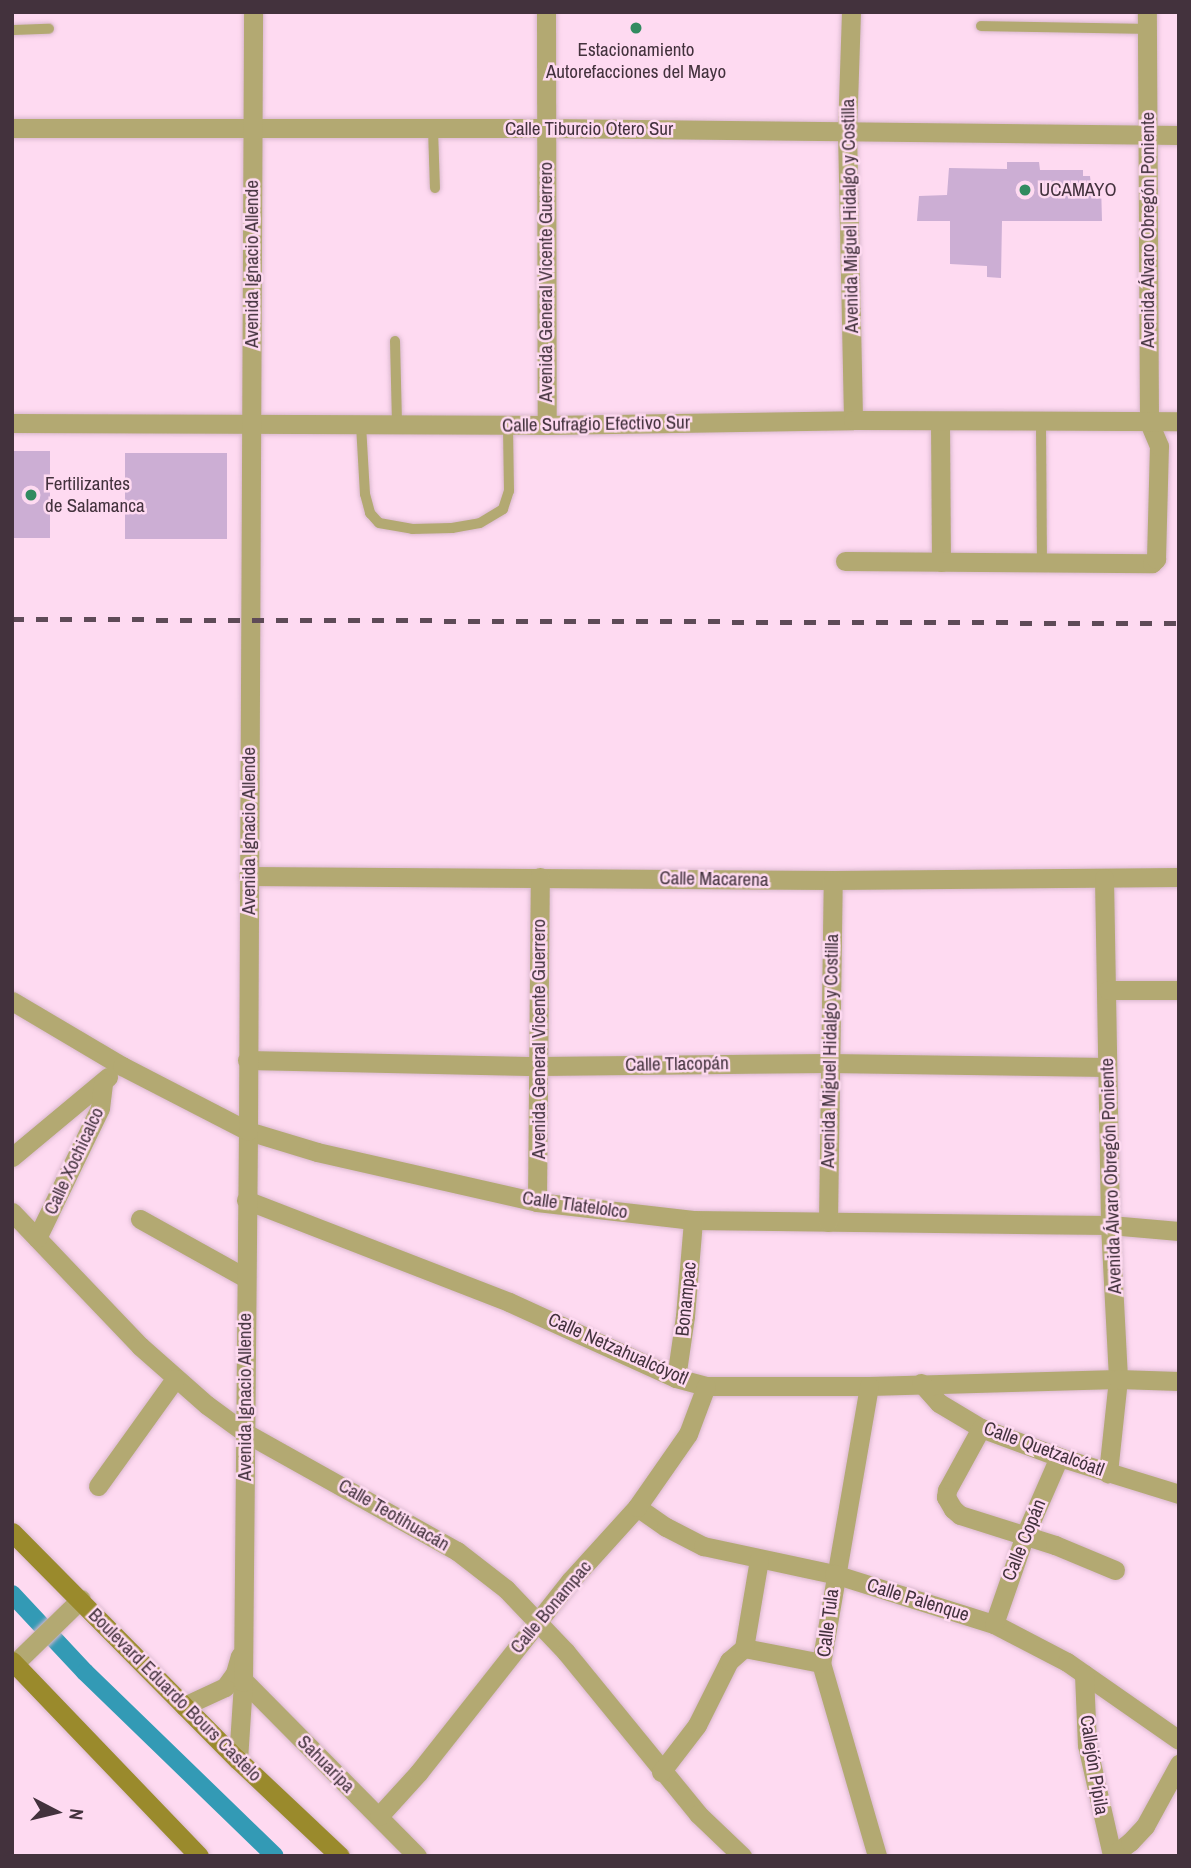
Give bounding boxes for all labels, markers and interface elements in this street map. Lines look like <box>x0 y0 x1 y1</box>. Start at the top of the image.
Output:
marker: Estacionamiento Autorefacciones del Mayo <box>628 20 644 36</box>
place label: Estacionamiento Autorefacciones del Mayo <box>546 39 726 83</box>
street label: Avenida Miguel Hidalgo y Costilla <box>837 99 863 333</box>
street label: Avenida Álvaro Obregón Poniente <box>1137 111 1159 349</box>
street label: Calle Tiburcio Otero Sur <box>505 118 673 140</box>
street label: Avenida General Vicente Guerrero <box>535 162 557 402</box>
place label: UCAMAYO <box>1039 179 1117 201</box>
street label: Avenida Ignacio Allende <box>241 180 263 348</box>
marker: UCAMAYO <box>1017 182 1033 198</box>
street label: Calle Sufragio Efectivo Sur <box>502 411 690 437</box>
place label: Fertilizantes de Salamanca <box>45 473 145 517</box>
marker: Fertilizantes de Salamanca <box>23 487 39 503</box>
street label: Avenida Ignacio Allende <box>238 747 260 915</box>
street label: Calle Macarena <box>659 867 769 891</box>
street label: Avenida General Vicente Guerrero <box>528 919 550 1159</box>
street label: Avenida Miguel Hidalgo y Costilla <box>817 934 843 1168</box>
street label: Calle Tlacopán <box>625 1052 729 1076</box>
street label: Avenida Álvaro Obregón Poniente <box>1095 1057 1127 1295</box>
street label: Calle Xochicalco <box>39 1104 109 1218</box>
street label: Calle Tlatelolco <box>521 1186 629 1224</box>
street label: Bonampac <box>671 1261 701 1337</box>
street label: Calle Netzahualcóyotl <box>545 1308 691 1390</box>
street label: Avenida Ignacio Allende <box>234 1313 256 1481</box>
street label: Calle Quetzalcóatl <box>981 1417 1107 1481</box>
street label: Calle Teotihuacán <box>334 1474 454 1556</box>
street label: Calle Copán <box>997 1496 1051 1584</box>
street label: Calle Bonampac <box>506 1556 596 1658</box>
street label: Calle Palenque <box>864 1574 972 1626</box>
street label: Calle Tula <box>812 1587 844 1659</box>
street label: Boulevard Eduardo Bours Castelo <box>84 1604 266 1786</box>
street label: Callejón Pípila <box>1075 1714 1113 1816</box>
street label: Sahuaripa <box>293 1731 359 1797</box>
north arrow <box>21 1777 91 1847</box>
text: N <box>63 1807 90 1822</box>

